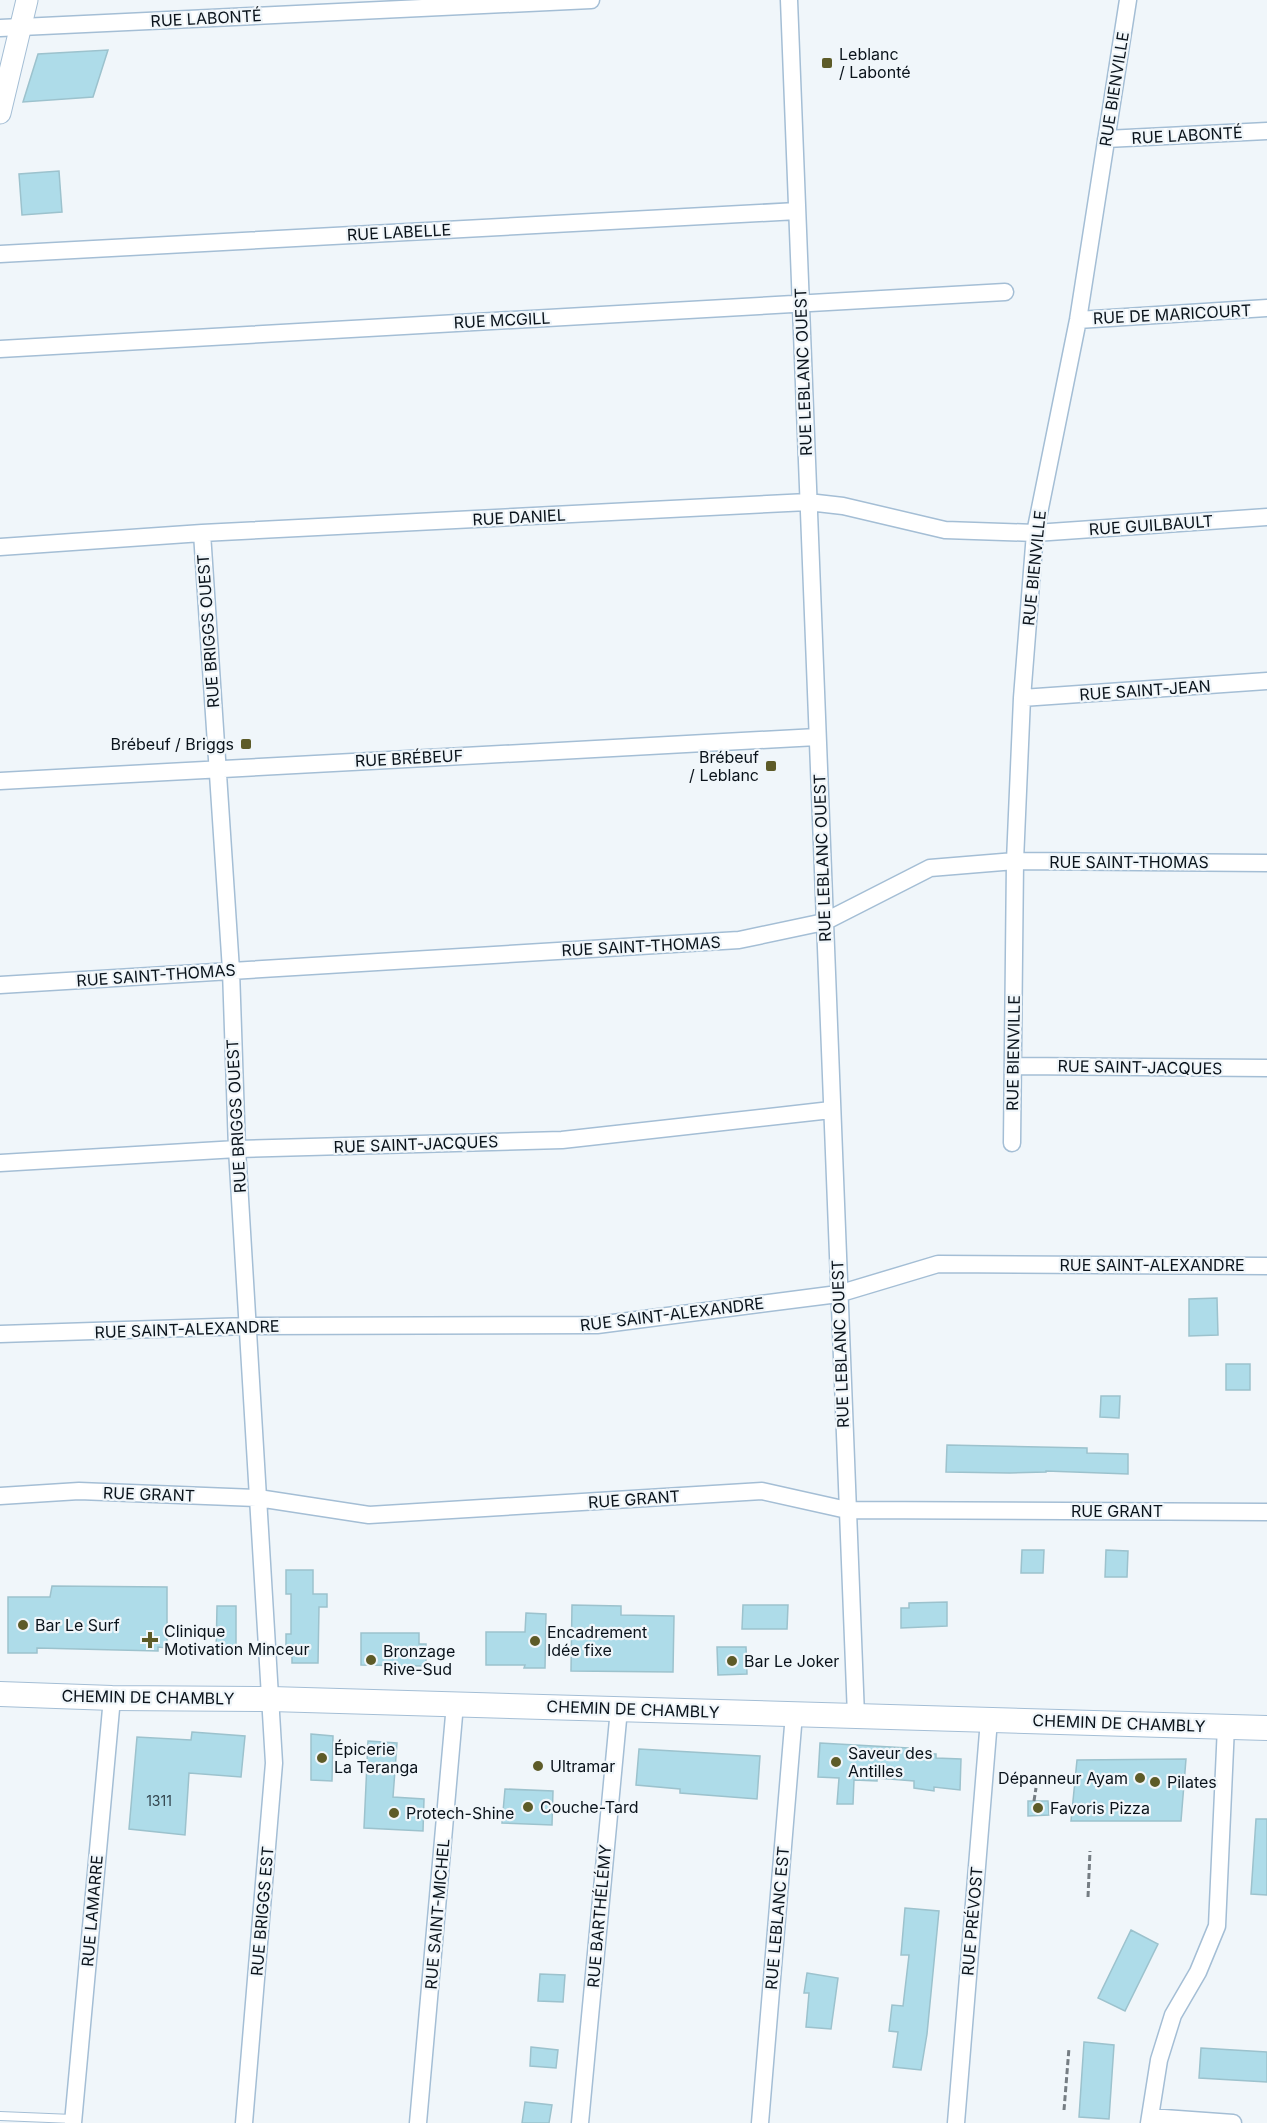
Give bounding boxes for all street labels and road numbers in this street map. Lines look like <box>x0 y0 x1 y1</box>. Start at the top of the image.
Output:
street label: RUE LABONTÉ <box>150 5 262 31</box>
street label: RUE BIENVILLE <box>1095 30 1133 148</box>
street label: RUE LABONTÉ <box>1131 122 1243 148</box>
street label: RUE LABELLE <box>346 219 452 245</box>
street label: RUE LEBLANC OUEST <box>790 288 816 456</box>
street label: RUE DE MARICOURT <box>1092 300 1252 328</box>
street label: RUE MCGILL <box>453 307 551 333</box>
street label: RUE DANIEL <box>472 505 566 529</box>
street label: RUE BIENVILLE <box>1018 509 1050 627</box>
street label: RUE GUILBAULT <box>1088 511 1214 539</box>
street label: RUE BRIGGS OUEST <box>193 553 223 709</box>
street label: RUE SAINT-JEAN <box>1079 675 1211 705</box>
street label: RUE BRÉBEUF <box>354 745 464 771</box>
street label: RUE LEBLANC OUEST <box>809 774 835 942</box>
street label: RUE SAINT-THOMAS <box>1049 852 1209 872</box>
street label: RUE SAINT-THOMAS <box>561 932 721 960</box>
street label: RUE SAINT-THOMAS <box>76 959 236 991</box>
street label: RUE BIENVILLE <box>1002 995 1024 1111</box>
street label: RUE BRIGGS OUEST <box>222 1038 250 1194</box>
street label: RUE SAINT-JACQUES <box>1057 1056 1223 1078</box>
street label: RUE SAINT-JACQUES <box>333 1131 499 1157</box>
street label: RUE SAINT-ALEXANDRE <box>1059 1255 1245 1275</box>
street label: RUE LEBLANC OUEST <box>827 1260 853 1428</box>
street label: RUE SAINT-ALEXANDRE <box>579 1293 765 1335</box>
street label: RUE SAINT-ALEXANDRE <box>94 1316 280 1342</box>
street label: RUE GRANT <box>103 1482 195 1506</box>
street label: RUE GRANT <box>587 1486 681 1512</box>
street label: RUE GRANT <box>1071 1501 1163 1521</box>
street label: CHEMIN DE CHAMBLY <box>61 1685 235 1709</box>
street label: CHEMIN DE CHAMBLY <box>546 1696 720 1722</box>
street label: CHEMIN DE CHAMBLY <box>1032 1710 1206 1736</box>
street label: RUE SAINT-MICHEL <box>420 1838 454 1990</box>
street label: RUE BARTHÉLÉMY <box>583 1843 615 1989</box>
street label: RUE BRIGGS EST <box>246 1845 278 1977</box>
street label: RUE LEBLANC EST <box>761 1845 793 1991</box>
street label: RUE LAMARRE <box>77 1854 107 1968</box>
street label: RUE PRÉVOST <box>957 1865 987 1977</box>

